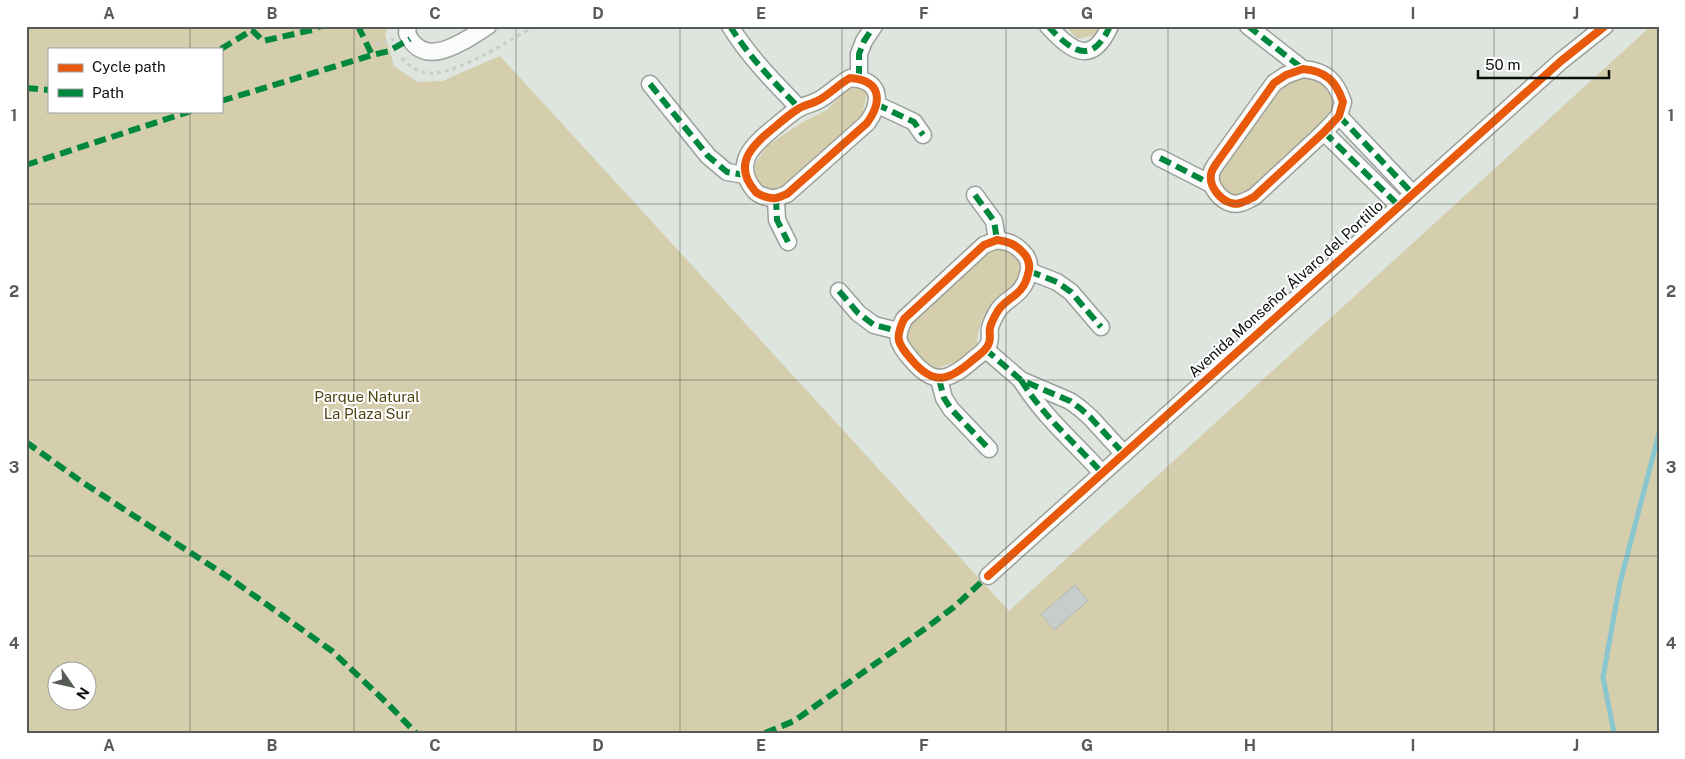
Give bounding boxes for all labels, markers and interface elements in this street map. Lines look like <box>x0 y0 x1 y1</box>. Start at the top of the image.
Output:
text: A <box>103 4 115 23</box>
text: B <box>267 4 278 23</box>
text: C <box>429 4 441 23</box>
text: D <box>592 4 604 23</box>
text: E <box>756 4 766 23</box>
text: F <box>919 4 929 23</box>
text: G <box>1081 4 1093 23</box>
text: H <box>1244 4 1256 23</box>
text: I <box>1411 4 1415 23</box>
text: J <box>1573 4 1579 23</box>
legend <box>48 48 222 112</box>
scale bar <box>1478 48 1609 80</box>
text: 50 m <box>1485 56 1520 73</box>
text: Cycle path <box>92 58 166 75</box>
text: Path <box>92 84 124 101</box>
text: 1 <box>11 106 17 125</box>
text: 1 <box>1668 106 1674 125</box>
street label: Avenida Monseñor Álvaro del Portillo <box>1185 197 1386 381</box>
text: 2 <box>9 282 19 301</box>
text: 2 <box>1666 282 1676 301</box>
park label: Parque Natural La Plaza Sur <box>314 388 420 422</box>
text: 3 <box>9 458 19 477</box>
text: 3 <box>1666 458 1676 477</box>
text: 4 <box>9 634 20 653</box>
text: 4 <box>1666 634 1677 653</box>
north arrow <box>48 662 98 712</box>
text: N <box>73 684 92 702</box>
text: A <box>103 736 115 755</box>
text: B <box>267 736 278 755</box>
text: C <box>429 736 441 755</box>
text: D <box>592 736 604 755</box>
text: E <box>756 736 766 755</box>
text: F <box>919 736 929 755</box>
text: G <box>1081 736 1093 755</box>
text: H <box>1244 736 1256 755</box>
text: I <box>1411 736 1415 755</box>
text: J <box>1573 736 1579 755</box>

